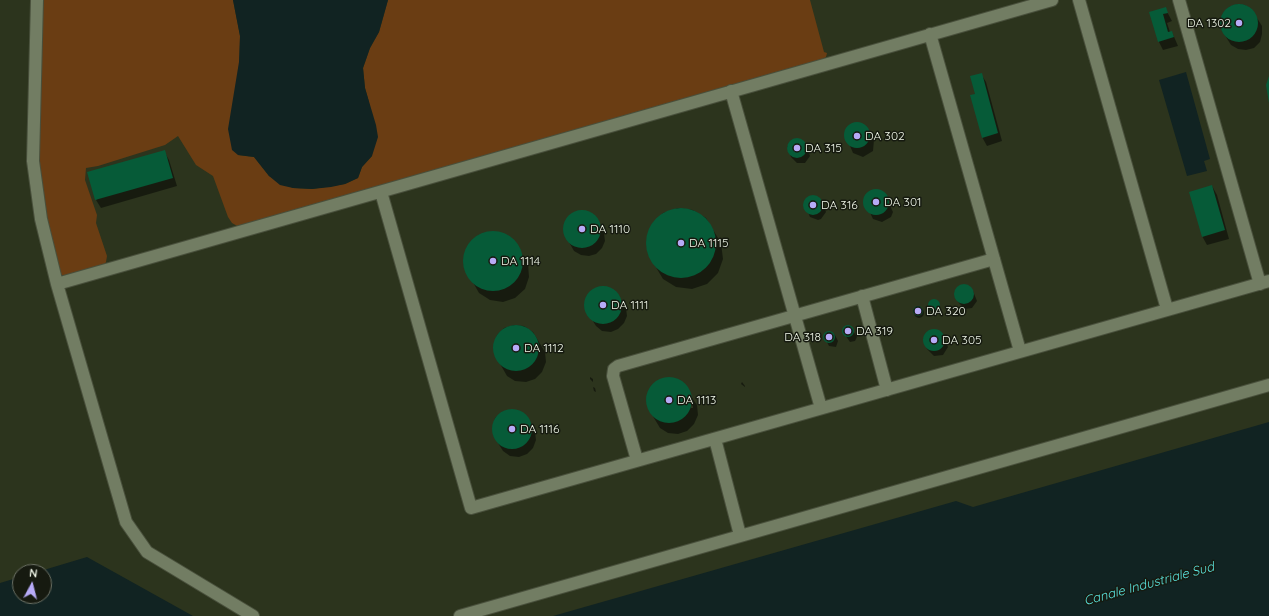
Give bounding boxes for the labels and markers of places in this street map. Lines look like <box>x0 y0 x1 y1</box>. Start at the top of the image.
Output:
place label: DA 1302 <box>1187 16 1231 30</box>
marker: DA 1302 <box>1234 18 1244 28</box>
place label: DA 302 <box>865 129 905 143</box>
marker: DA 302 <box>852 131 862 141</box>
place label: DA 315 <box>805 141 842 155</box>
marker: DA 315 <box>792 143 802 153</box>
place label: DA 301 <box>884 195 921 209</box>
marker: DA 301 <box>871 197 881 207</box>
place label: DA 316 <box>821 198 858 212</box>
marker: DA 316 <box>808 200 818 210</box>
place label: DA 1110 <box>590 222 630 236</box>
marker: DA 1110 <box>577 224 587 234</box>
place label: DA 1115 <box>689 236 728 250</box>
marker: DA 1115 <box>676 238 686 248</box>
place label: DA 1114 <box>501 254 540 268</box>
marker: DA 1114 <box>488 256 498 266</box>
place label: DA 1111 <box>611 298 648 312</box>
marker: DA 1111 <box>598 300 608 310</box>
place label: DA 320 <box>926 304 966 318</box>
marker: DA 320 <box>913 306 923 316</box>
place label: DA 319 <box>856 324 893 338</box>
marker: DA 319 <box>843 326 853 336</box>
place label: DA 318 <box>784 330 821 344</box>
marker: DA 318 <box>824 332 834 342</box>
place label: DA 305 <box>942 333 982 347</box>
marker: DA 305 <box>929 335 939 345</box>
place label: DA 1112 <box>524 341 564 355</box>
marker: DA 1112 <box>511 343 521 353</box>
place label: DA 1113 <box>677 393 716 407</box>
marker: DA 1113 <box>664 395 674 405</box>
place label: DA 1116 <box>520 422 559 436</box>
marker: DA 1116 <box>507 424 517 434</box>

